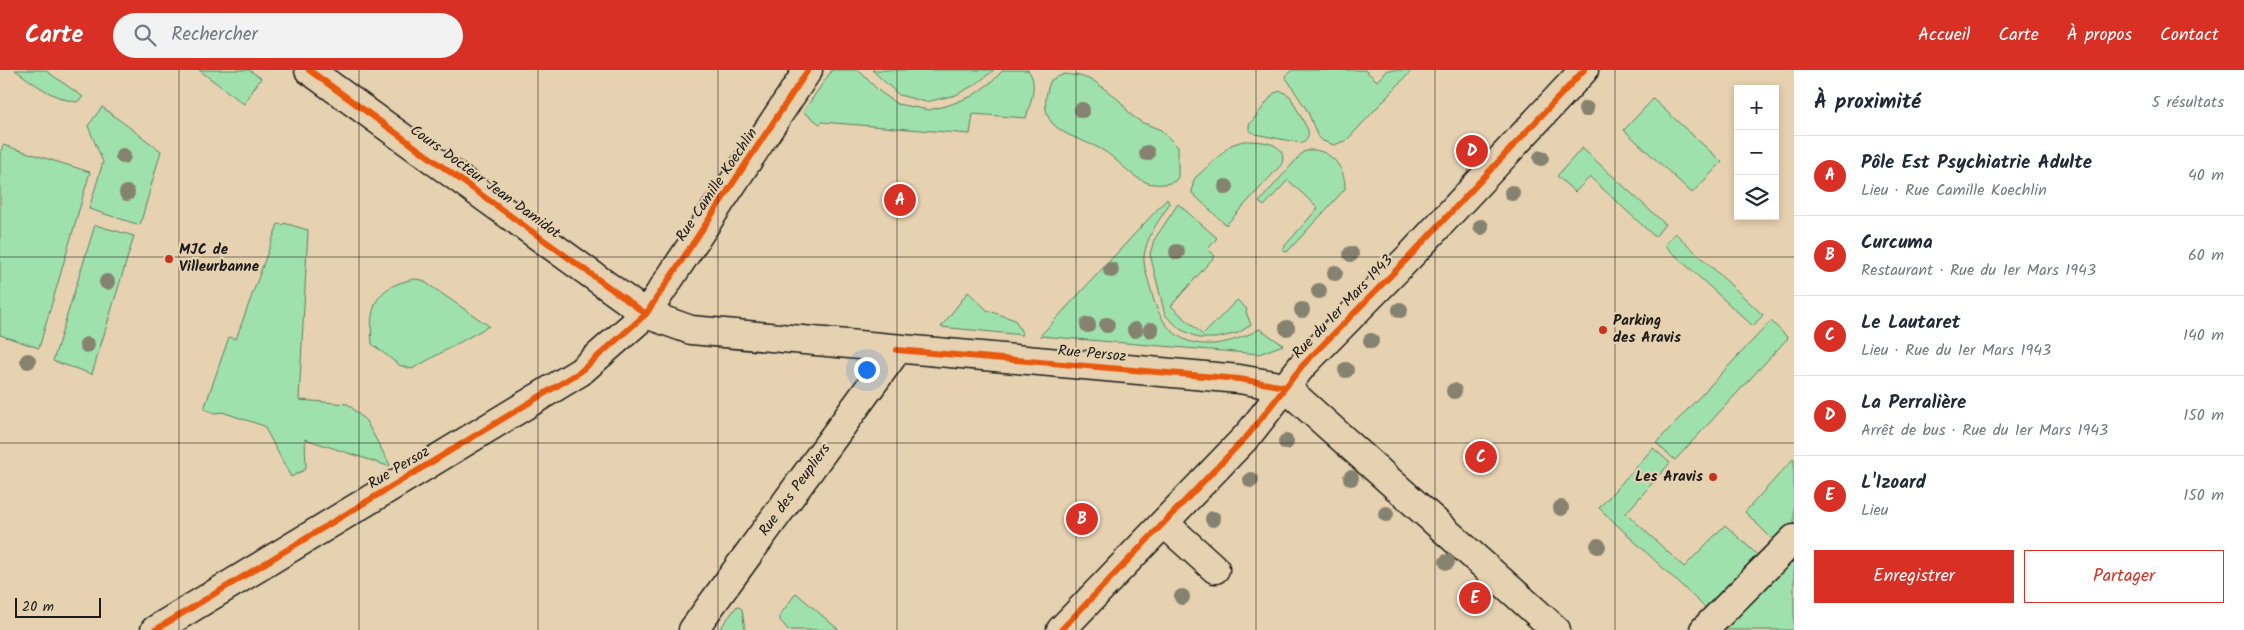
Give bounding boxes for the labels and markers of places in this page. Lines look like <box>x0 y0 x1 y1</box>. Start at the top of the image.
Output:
pin: D <box>1456 132 1488 170</box>
pin: A <box>884 181 916 219</box>
place label: MJC de Villeurbanne <box>179 238 260 279</box>
marker: MJC de Villeurbanne <box>163 253 175 265</box>
place label: Parking des Aravis <box>1613 309 1681 350</box>
marker: Parking des Aravis <box>1597 324 1609 336</box>
pin: C <box>1465 438 1497 476</box>
place label: Les Aravis <box>1635 465 1703 489</box>
marker: Les Aravis <box>1707 471 1719 483</box>
pin: B <box>1066 500 1098 538</box>
pin: E <box>1459 579 1491 617</box>

